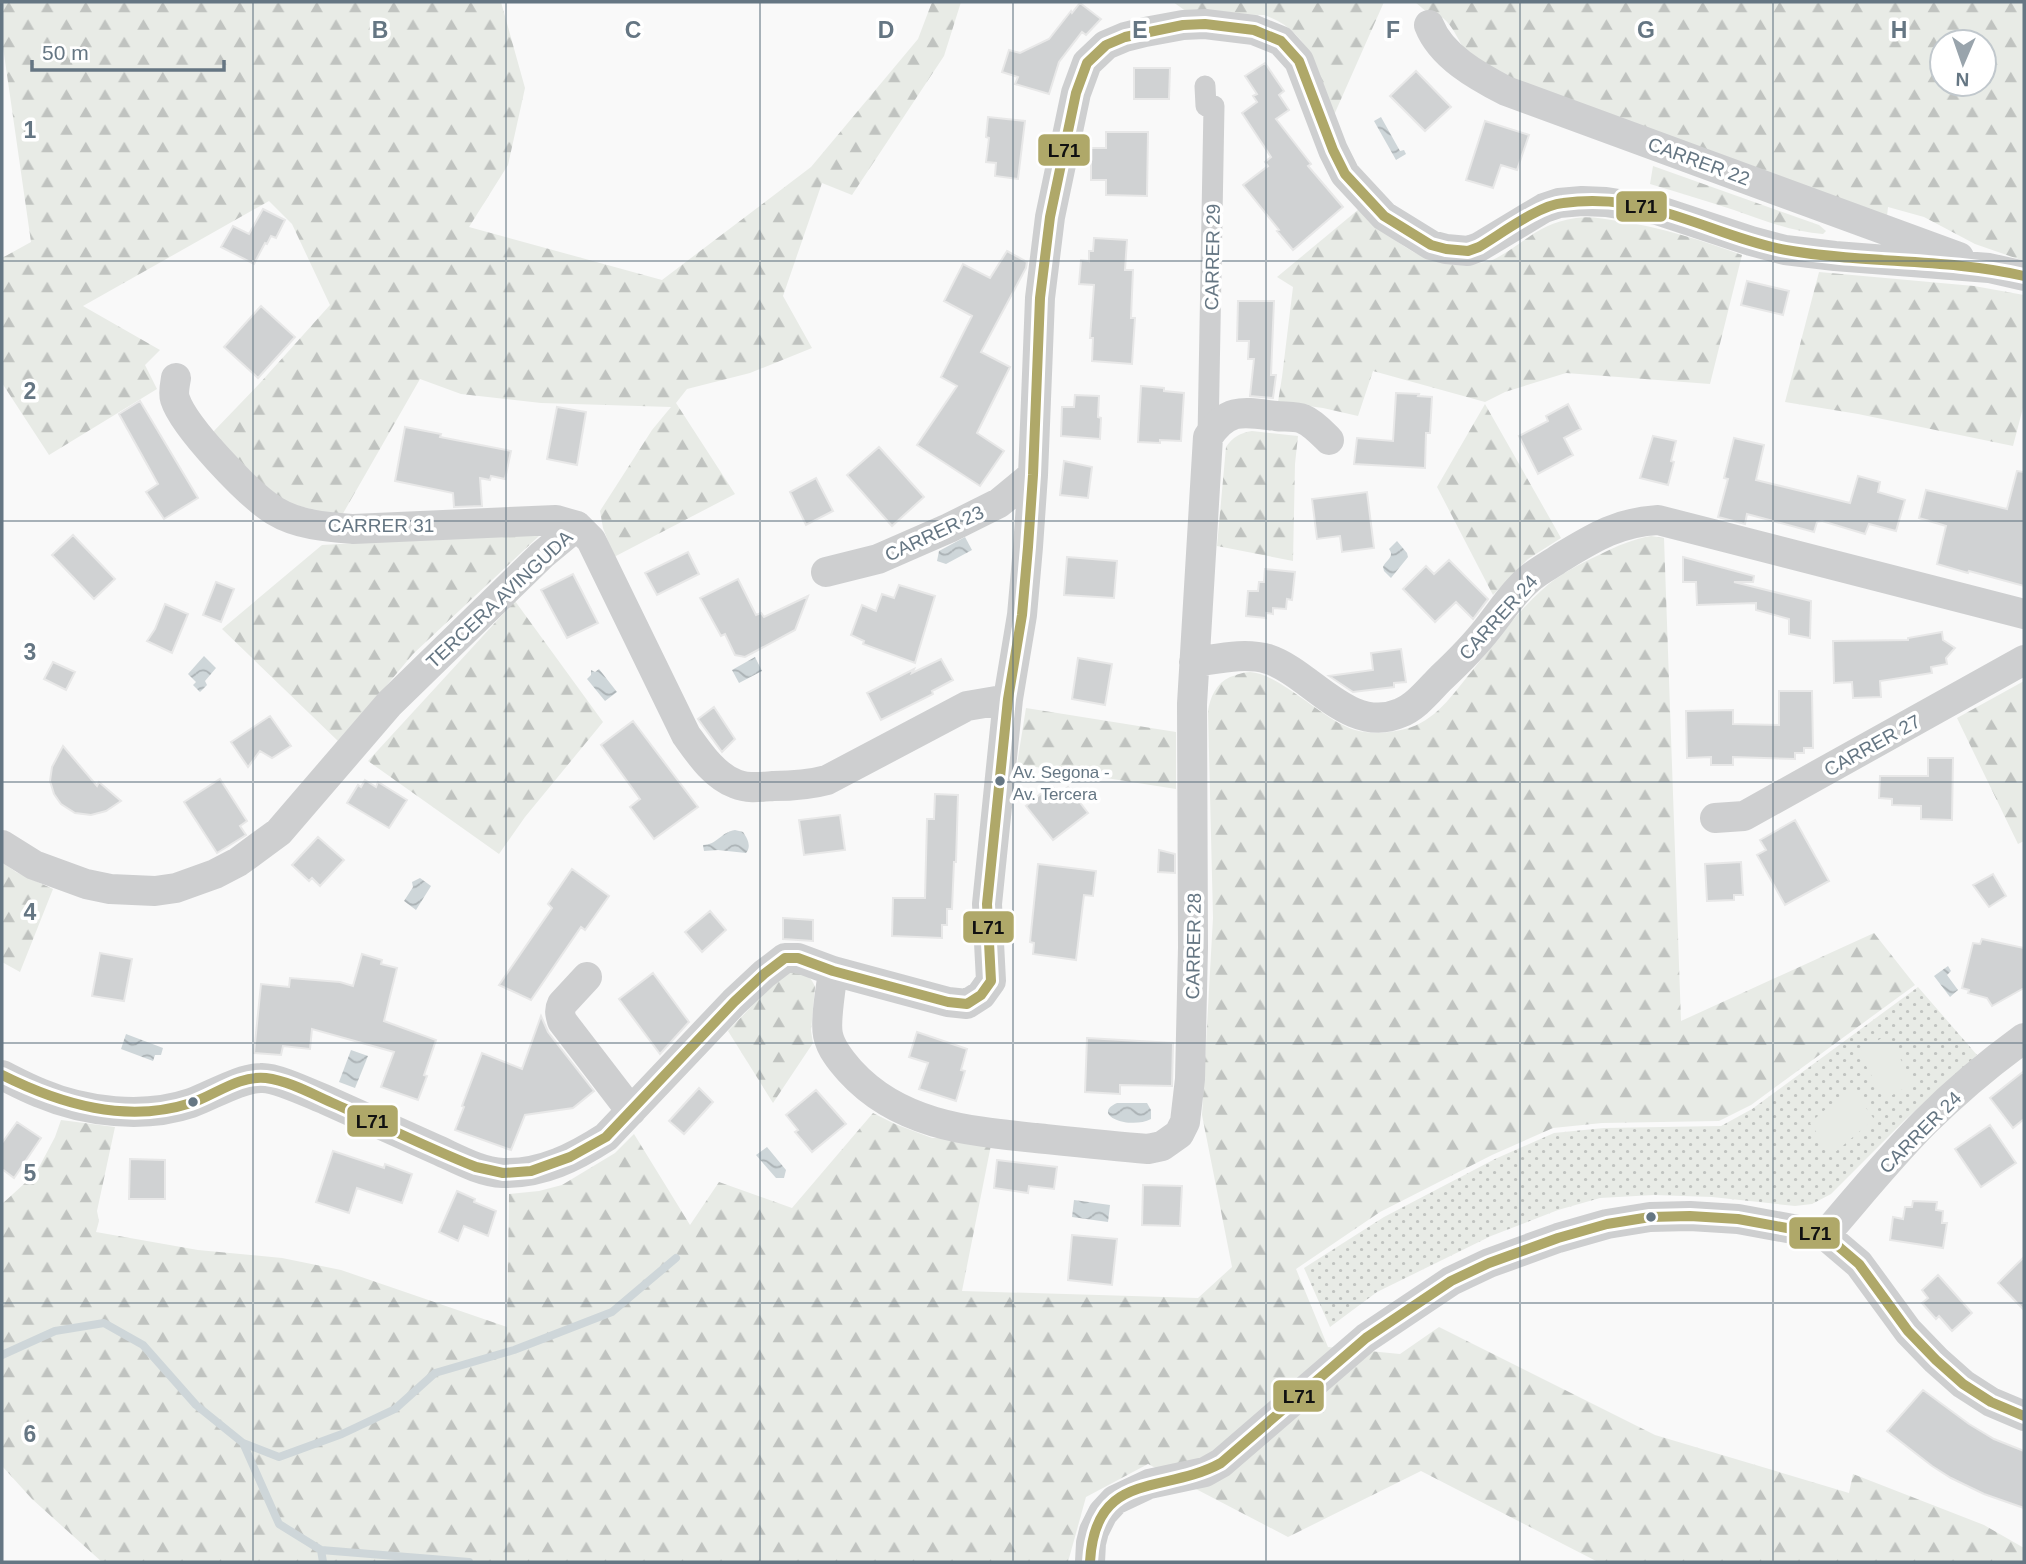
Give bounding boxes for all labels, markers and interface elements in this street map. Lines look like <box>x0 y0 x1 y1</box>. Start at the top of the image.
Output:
text: B <box>372 17 388 43</box>
text: C <box>625 17 641 43</box>
text: D <box>878 17 894 43</box>
text: E <box>1132 17 1148 43</box>
text: F <box>1386 17 1400 43</box>
text: G <box>1637 17 1655 43</box>
text: H <box>1891 17 1907 43</box>
scale bar <box>32 28 224 72</box>
north arrow <box>1928 28 1998 98</box>
text: 50 m <box>42 41 89 64</box>
text: N <box>1955 69 1970 90</box>
text: 1 <box>24 117 37 143</box>
line badge: L71 <box>1037 133 1091 167</box>
street label: CARRER 22 <box>1645 133 1753 190</box>
text: L71 <box>1048 140 1081 161</box>
line badge: L71 <box>1615 190 1668 223</box>
text: L71 <box>1625 196 1658 217</box>
street label: CARRER 29 <box>1201 204 1224 311</box>
text: 2 <box>24 378 36 404</box>
street label: CARRER 23 <box>881 501 987 566</box>
street label: CARRER 31 <box>328 515 434 536</box>
street label: TERCERA AVINGUDA <box>422 526 577 672</box>
street label: CARRER 24 <box>1455 570 1542 664</box>
text: 3 <box>24 639 36 665</box>
street label: CARRER 27 <box>1821 710 1924 780</box>
place label: Av. Segona - Av. Tercera <box>1013 763 1110 804</box>
marker: Av. Segona - Av. Tercera <box>993 774 1007 788</box>
street label: CARRER 28 <box>1182 893 1205 1000</box>
text: 4 <box>24 899 37 925</box>
line badge: L71 <box>962 910 1015 944</box>
text: L71 <box>972 917 1005 938</box>
street label: CARRER 24 <box>1875 1087 1966 1177</box>
unlabelled marker <box>186 1095 200 1109</box>
line badge: L71 <box>346 1104 399 1138</box>
text: L71 <box>356 1111 389 1132</box>
text: 5 <box>24 1160 37 1186</box>
unlabelled marker <box>1644 1210 1658 1224</box>
line badge: L71 <box>1788 1216 1841 1250</box>
text: L71 <box>1799 1223 1832 1244</box>
line badge: L71 <box>1272 1379 1325 1413</box>
text: L71 <box>1283 1386 1316 1407</box>
text: 6 <box>24 1421 36 1447</box>

